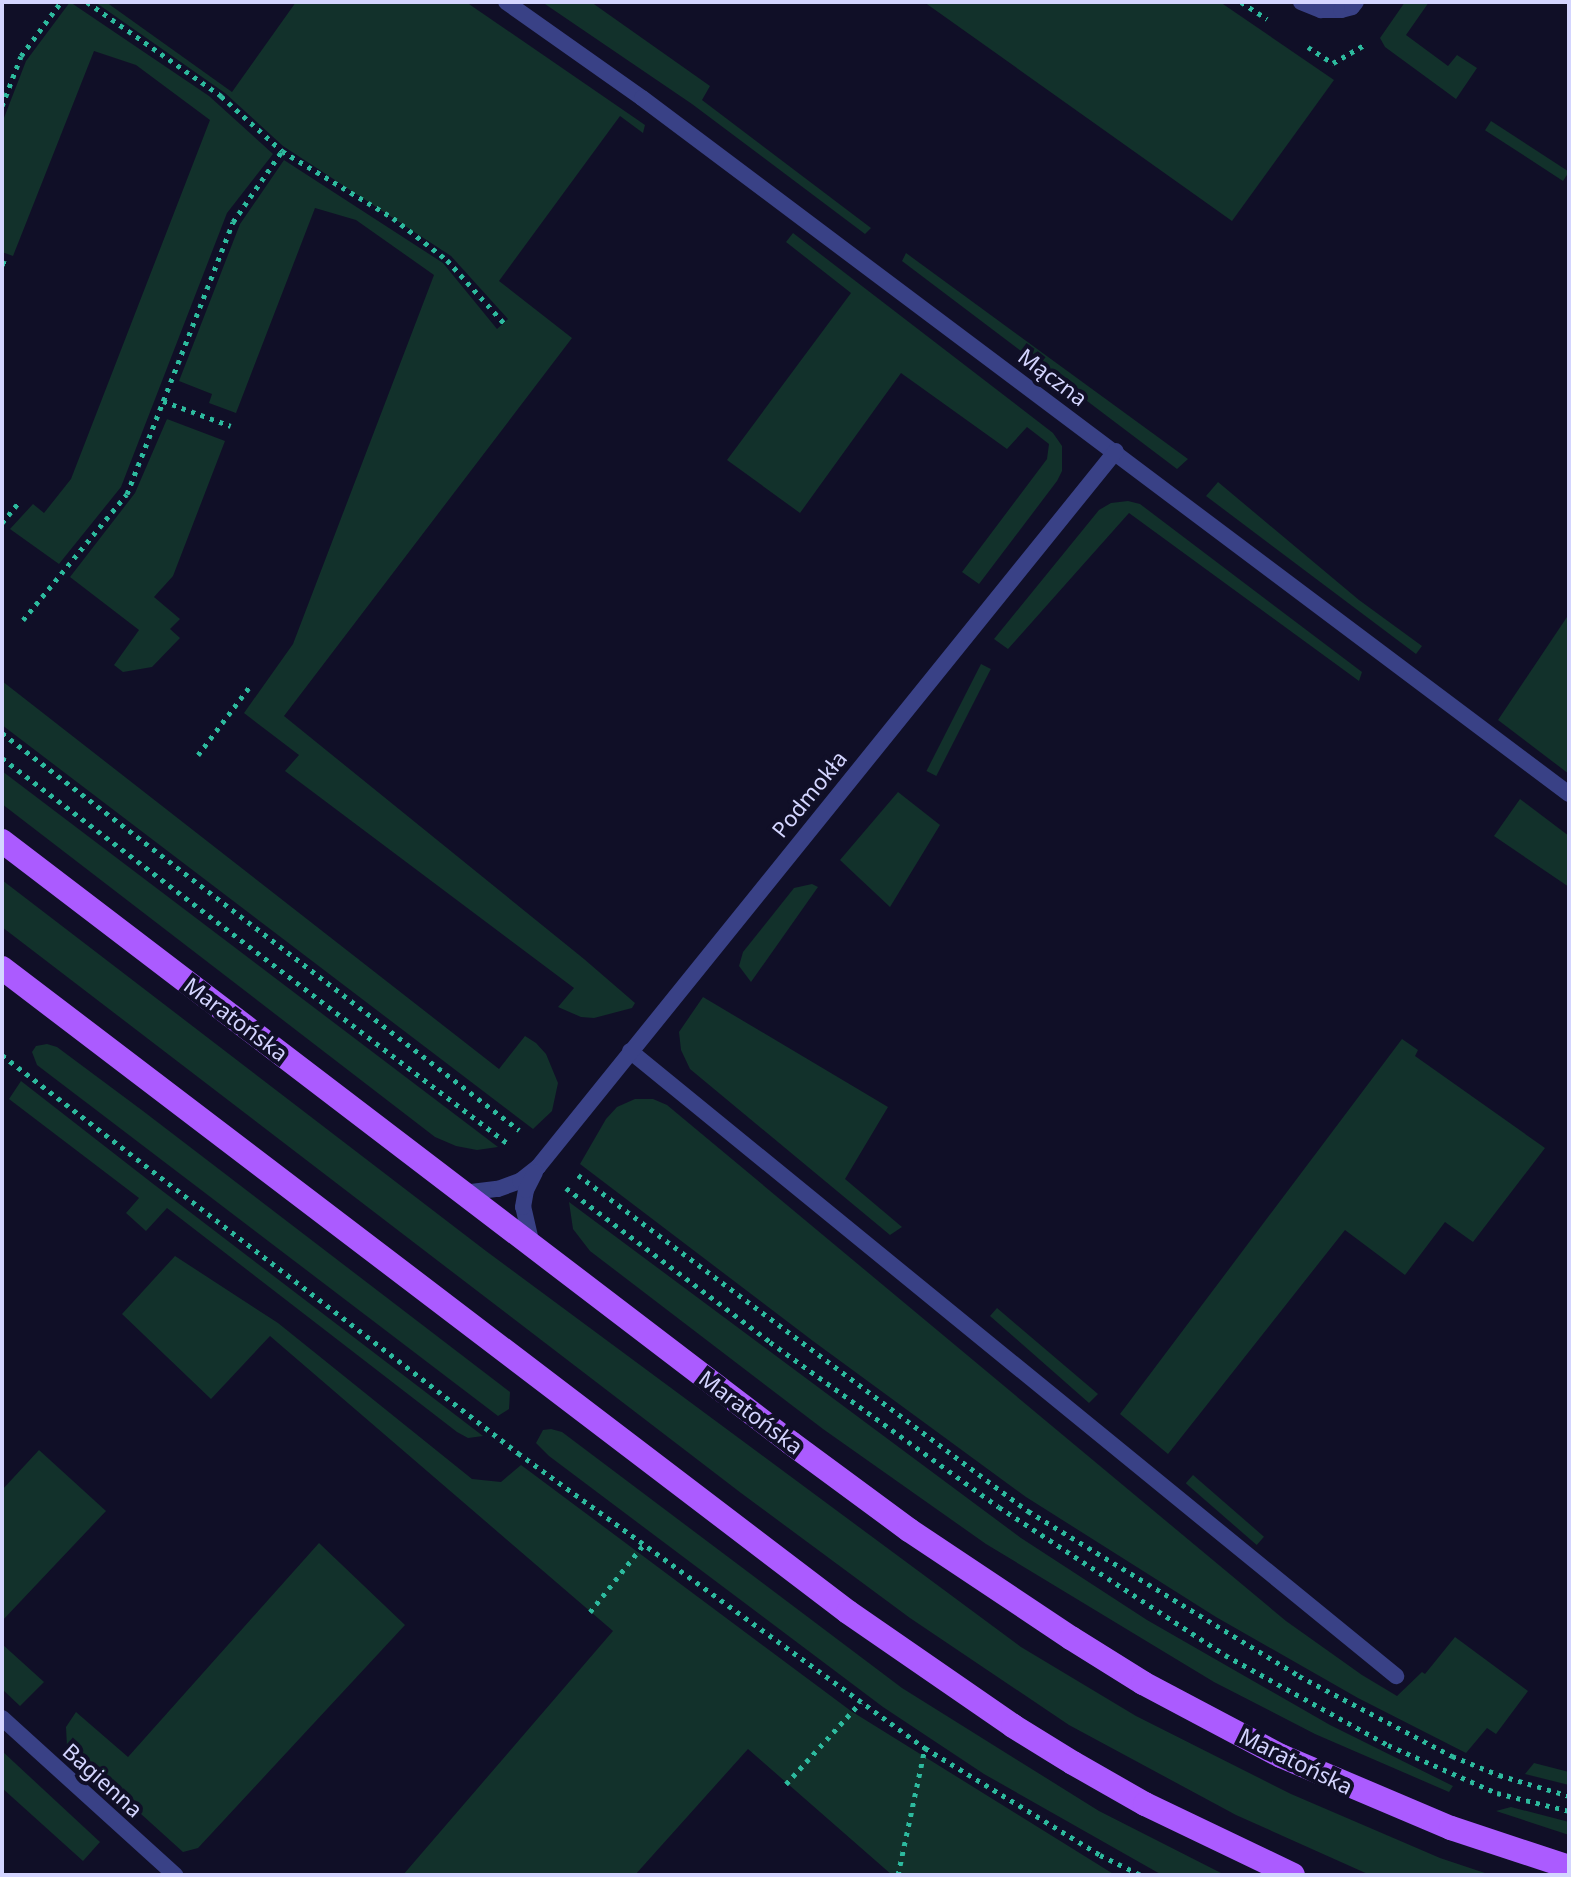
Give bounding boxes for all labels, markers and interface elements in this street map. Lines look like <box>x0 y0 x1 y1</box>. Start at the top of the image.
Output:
street label: Mączna <box>1013 343 1093 411</box>
street label: Podmokła <box>766 745 852 843</box>
street label: Maratońska <box>179 972 293 1066</box>
street label: Maratońska <box>694 1365 808 1459</box>
street label: Maratońska <box>1235 1722 1357 1800</box>
street label: Bagienna <box>58 1737 148 1823</box>

